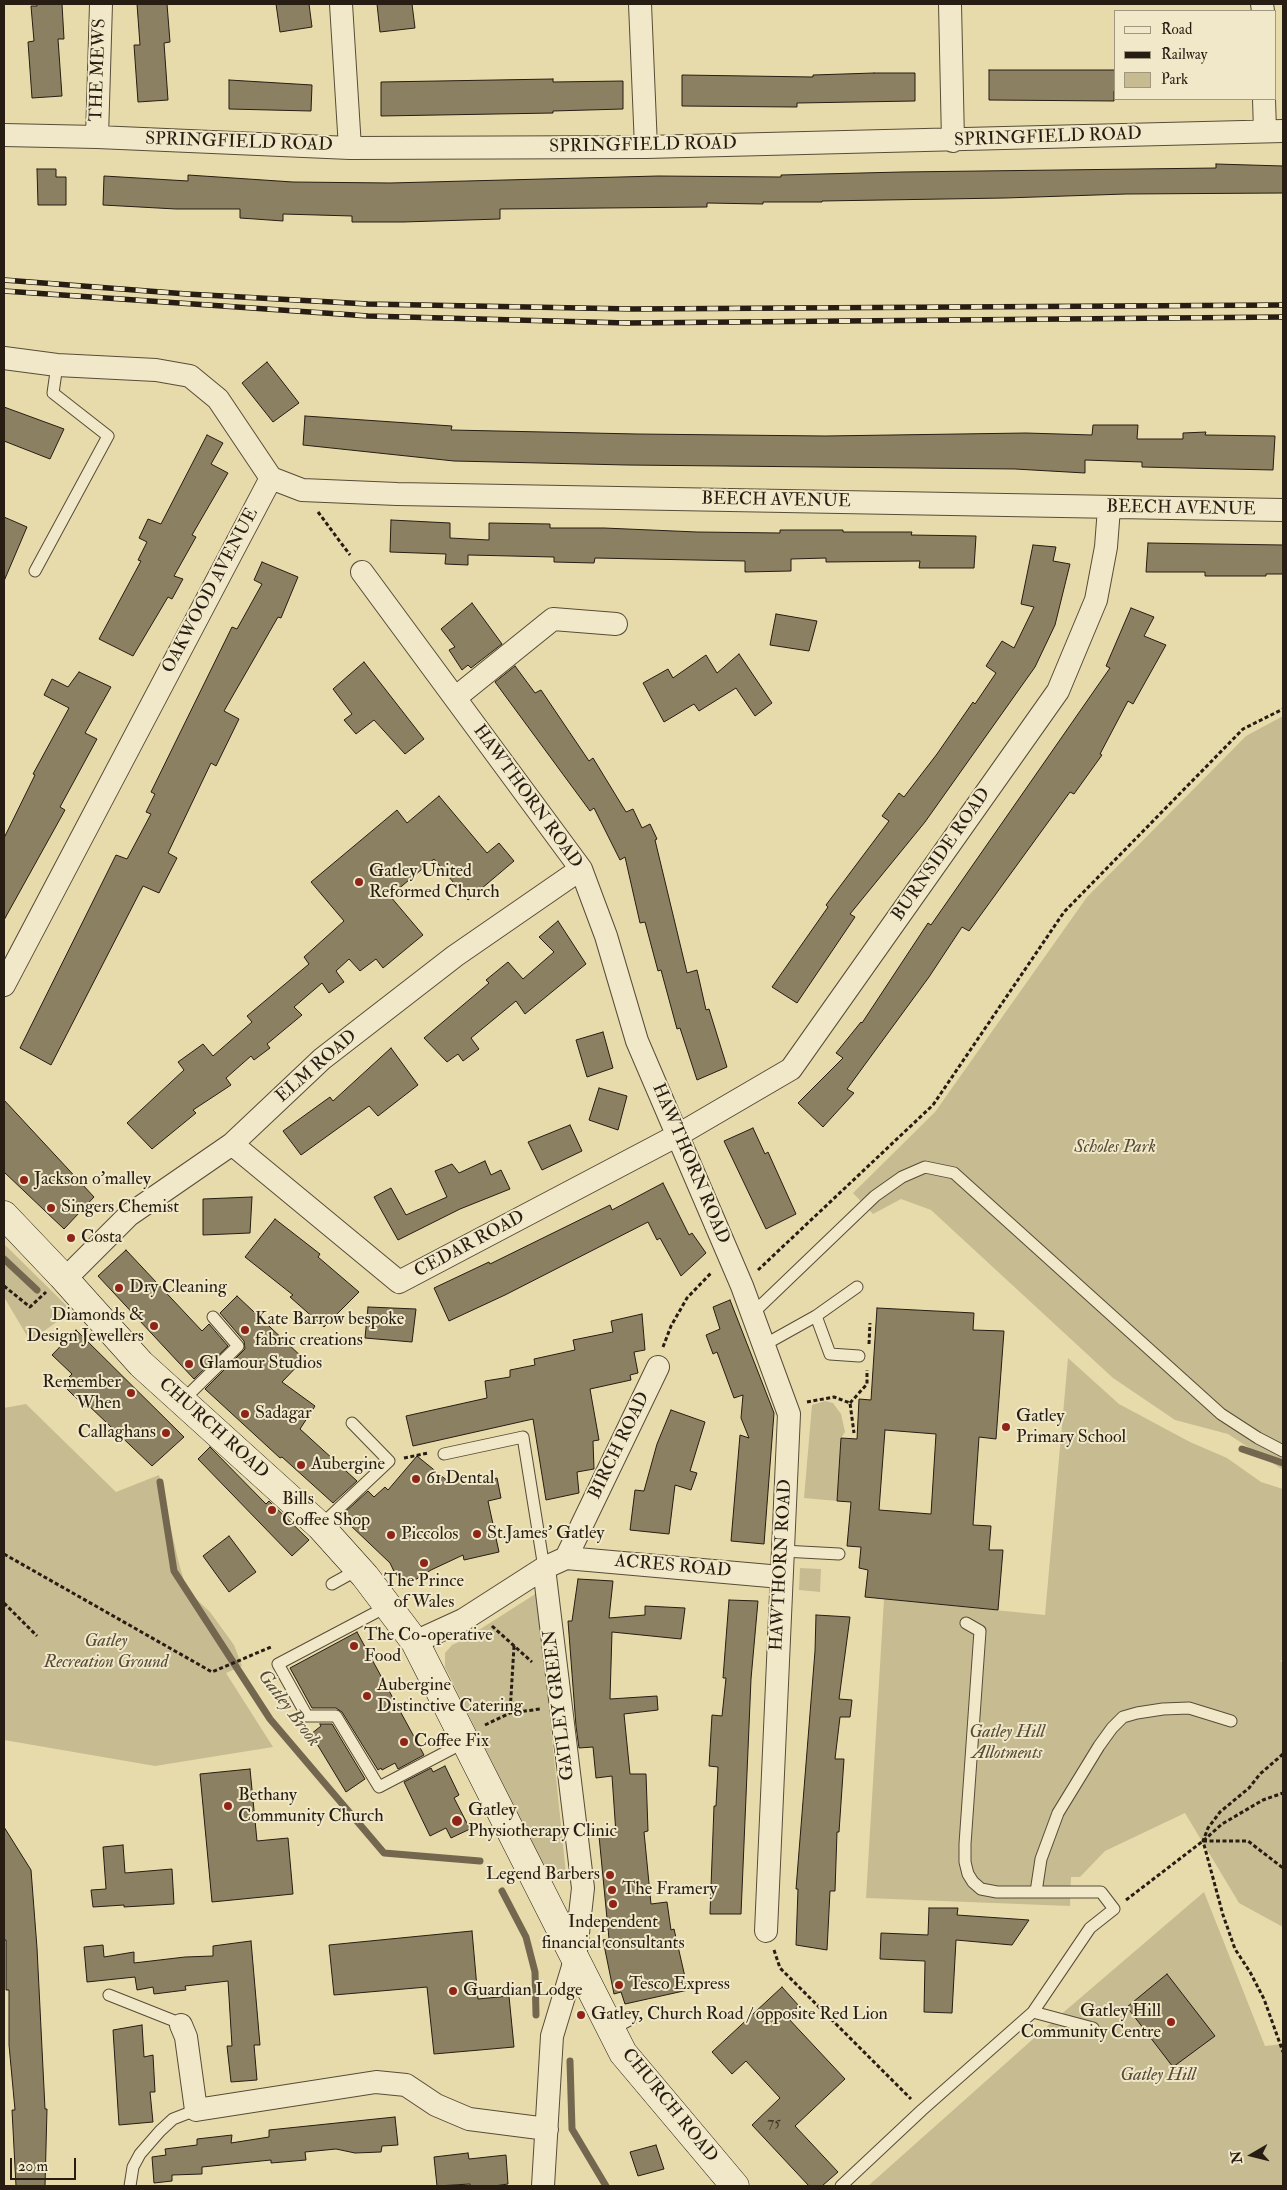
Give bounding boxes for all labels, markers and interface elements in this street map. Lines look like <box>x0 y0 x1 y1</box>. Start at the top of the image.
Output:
legend <box>1114 10 1277 100</box>
street label: THE MEWS <box>86 18 112 122</box>
text: Road <box>1161 20 1192 39</box>
text: Railway <box>1161 45 1207 64</box>
text: Park <box>1161 70 1188 89</box>
street label: SPRINGFIELD ROAD <box>954 124 1142 152</box>
street label: SPRINGFIELD ROAD <box>145 129 333 157</box>
street label: SPRINGFIELD ROAD <box>549 134 737 158</box>
street label: BEECH AVENUE <box>701 489 851 513</box>
street label: BEECH AVENUE <box>1106 497 1256 521</box>
street label: OAKWOOD AVENUE <box>158 505 264 677</box>
street label: HAWTHORN ROAD <box>468 721 586 873</box>
street label: BURNSIDE ROAD <box>888 784 996 926</box>
place label: Gatley United Reformed Church <box>369 861 500 904</box>
marker: Gatley United Reformed Church <box>353 876 365 888</box>
street label: ELM ROAD <box>272 1026 362 1108</box>
street label: HAWTHORN ROAD <box>646 1081 734 1247</box>
park label: Scholes Park <box>1074 1137 1156 1159</box>
place label: Jackson o'malley <box>34 1169 151 1191</box>
marker: Jackson o'malley <box>18 1174 30 1186</box>
place label: Singers Chemist <box>61 1197 179 1219</box>
marker: Singers Chemist <box>45 1202 57 1214</box>
street label: CEDAR ROAD <box>411 1207 529 1283</box>
place label: Costa <box>81 1227 122 1249</box>
marker: Costa <box>65 1232 77 1244</box>
place label: Dry Cleaning <box>129 1277 227 1299</box>
marker: Dry Cleaning <box>113 1282 125 1294</box>
place label: Diamonds & Design Jewellers <box>26 1305 144 1348</box>
place label: Kate Barrow bespoke fabric creations <box>255 1309 404 1352</box>
marker: Diamonds & Design Jewellers <box>148 1320 160 1332</box>
marker: Kate Barrow bespoke fabric creations <box>239 1324 251 1336</box>
place label: Glamour Studios <box>199 1353 322 1375</box>
marker: Glamour Studios <box>183 1358 195 1370</box>
place label: Remember When <box>42 1372 121 1415</box>
street label: CHURCH ROAD <box>154 1374 272 1484</box>
marker: Remember When <box>125 1387 137 1399</box>
street label: BIRCH ROAD <box>585 1389 655 1503</box>
place label: Sadagar <box>255 1403 312 1425</box>
place label: Gatley Primary School <box>1016 1406 1126 1448</box>
marker: Sadagar <box>239 1408 251 1420</box>
marker: Gatley Primary School <box>1000 1421 1012 1433</box>
place label: Callaghans <box>78 1422 156 1444</box>
marker: Callaghans <box>160 1427 172 1439</box>
place label: Aubergine <box>311 1454 385 1476</box>
marker: Aubergine <box>295 1459 307 1471</box>
place label: 61 Dental <box>426 1468 494 1490</box>
marker: 61 Dental <box>410 1473 422 1485</box>
street label: HAWTHORN ROAD <box>767 1479 797 1651</box>
place label: Bills Coffee Shop <box>282 1489 370 1532</box>
marker: Bills Coffee Shop <box>266 1504 278 1516</box>
place label: St.James' Gatley <box>487 1523 604 1545</box>
place label: Piccolos <box>401 1524 458 1546</box>
marker: St.James' Gatley <box>471 1528 483 1540</box>
marker: Piccolos <box>385 1529 397 1541</box>
street label: ACRES ROAD <box>614 1551 732 1583</box>
marker: The Prince of Wales <box>418 1557 430 1569</box>
place label: The Prince of Wales <box>384 1571 464 1614</box>
place label: The Co-operative Food <box>364 1625 493 1668</box>
street label: GATLEY GREEN <box>540 1628 580 1782</box>
park label: Gatley Recreation Ground <box>44 1631 168 1674</box>
marker: The Co-operative Food <box>348 1640 360 1652</box>
water label: Gatley Brook <box>252 1666 324 1752</box>
place label: Aubergine Distinctive Catering <box>377 1675 523 1718</box>
marker: Aubergine Distinctive Catering <box>361 1690 373 1702</box>
park label: Gatley Hill Allotments <box>969 1722 1045 1765</box>
place label: Coffee Fix <box>414 1731 489 1753</box>
marker: Coffee Fix <box>398 1736 410 1748</box>
place label: Bethany Community Church <box>238 1785 384 1828</box>
marker: Bethany Community Church <box>222 1800 234 1812</box>
place label: Gatley Physiotherapy Clinic <box>468 1800 617 1842</box>
marker: Gatley Physiotherapy Clinic <box>450 1814 464 1828</box>
place label: Legend Barbers <box>486 1864 600 1886</box>
marker: Legend Barbers <box>604 1869 616 1881</box>
place label: The Framery <box>622 1879 717 1901</box>
marker: The Framery <box>606 1884 618 1896</box>
marker: Independent financial consultants <box>607 1898 619 1910</box>
place label: Independent financial consultants <box>541 1912 685 1955</box>
place label: Tesco Express <box>629 1974 730 1996</box>
marker: Tesco Express <box>613 1979 625 1991</box>
place label: Guardian Lodge <box>463 1980 583 2002</box>
marker: Guardian Lodge <box>447 1985 459 1997</box>
place label: Gatley Hill Community Centre <box>1021 2001 1161 2044</box>
place label: Gatley, Church Road / opposite Red Lion <box>591 2004 888 2026</box>
marker: Gatley, Church Road / opposite Red Lion <box>575 2009 587 2021</box>
marker: Gatley Hill Community Centre <box>1165 2016 1177 2028</box>
street label: CHURCH ROAD <box>616 2045 722 2167</box>
park label: Gatley Hill <box>1120 2065 1196 2087</box>
house number: 75 <box>767 2115 781 2133</box>
north arrow <box>1227 2130 1277 2180</box>
scale bar <box>12 2148 79 2180</box>
text: N <box>1227 2150 1246 2165</box>
text: 20 m <box>18 2157 48 2176</box>

